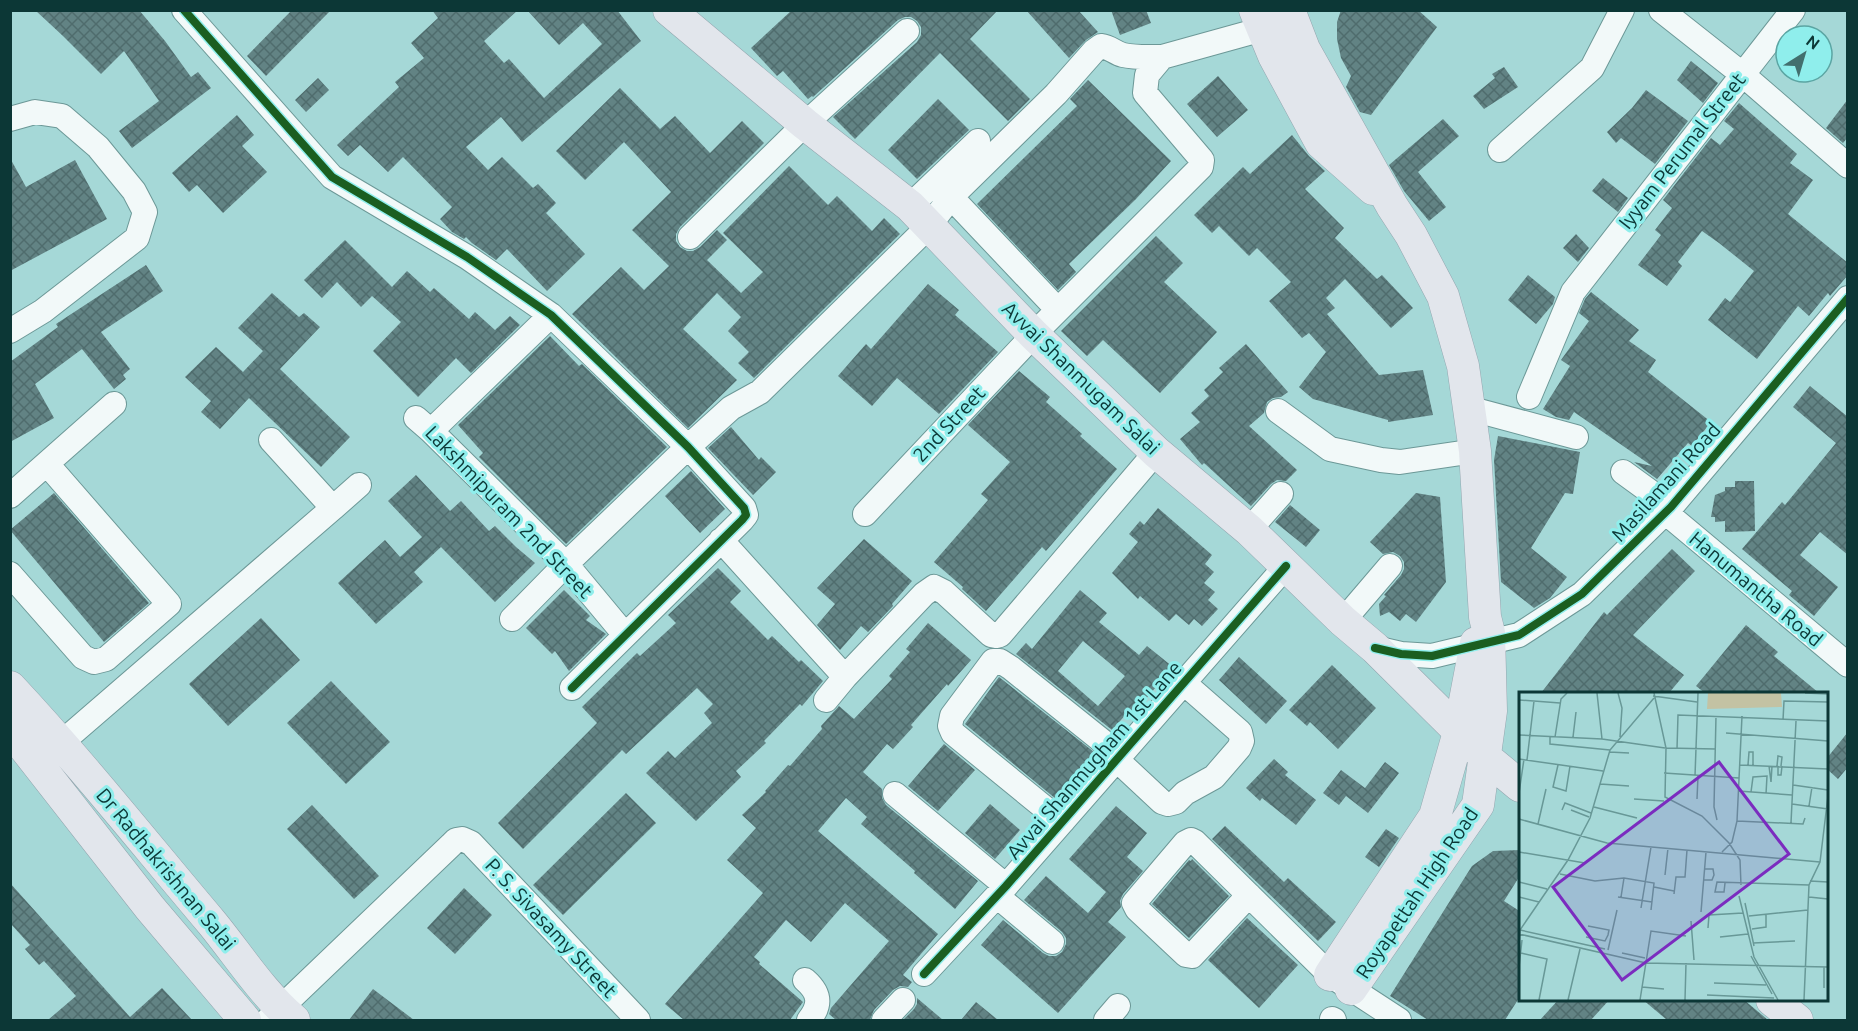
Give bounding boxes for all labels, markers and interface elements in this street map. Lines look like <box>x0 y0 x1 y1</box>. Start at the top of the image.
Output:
north arrow <box>1774 24 1834 84</box>
text: N <box>1803 31 1823 53</box>
street label: Iyyam Perumal Street <box>1614 68 1750 233</box>
street label: Avvai Shanmugam Salai <box>998 297 1165 459</box>
street label: 2nd Street <box>908 381 989 466</box>
street label: Masilamani Road <box>1606 418 1725 546</box>
street label: Lakshmipuram 2nd Street <box>421 421 598 603</box>
street label: Hanumantha Road <box>1685 526 1827 651</box>
street label: Avvai Shanmugham 1st Lane <box>1001 656 1186 863</box>
inset map <box>1519 692 1828 1001</box>
street label: Dr Radhakrishnan Salai <box>92 783 241 954</box>
street label: Royapettah High Road <box>1351 803 1482 983</box>
street label: P. S. Sivasamy Street <box>481 853 622 1002</box>

